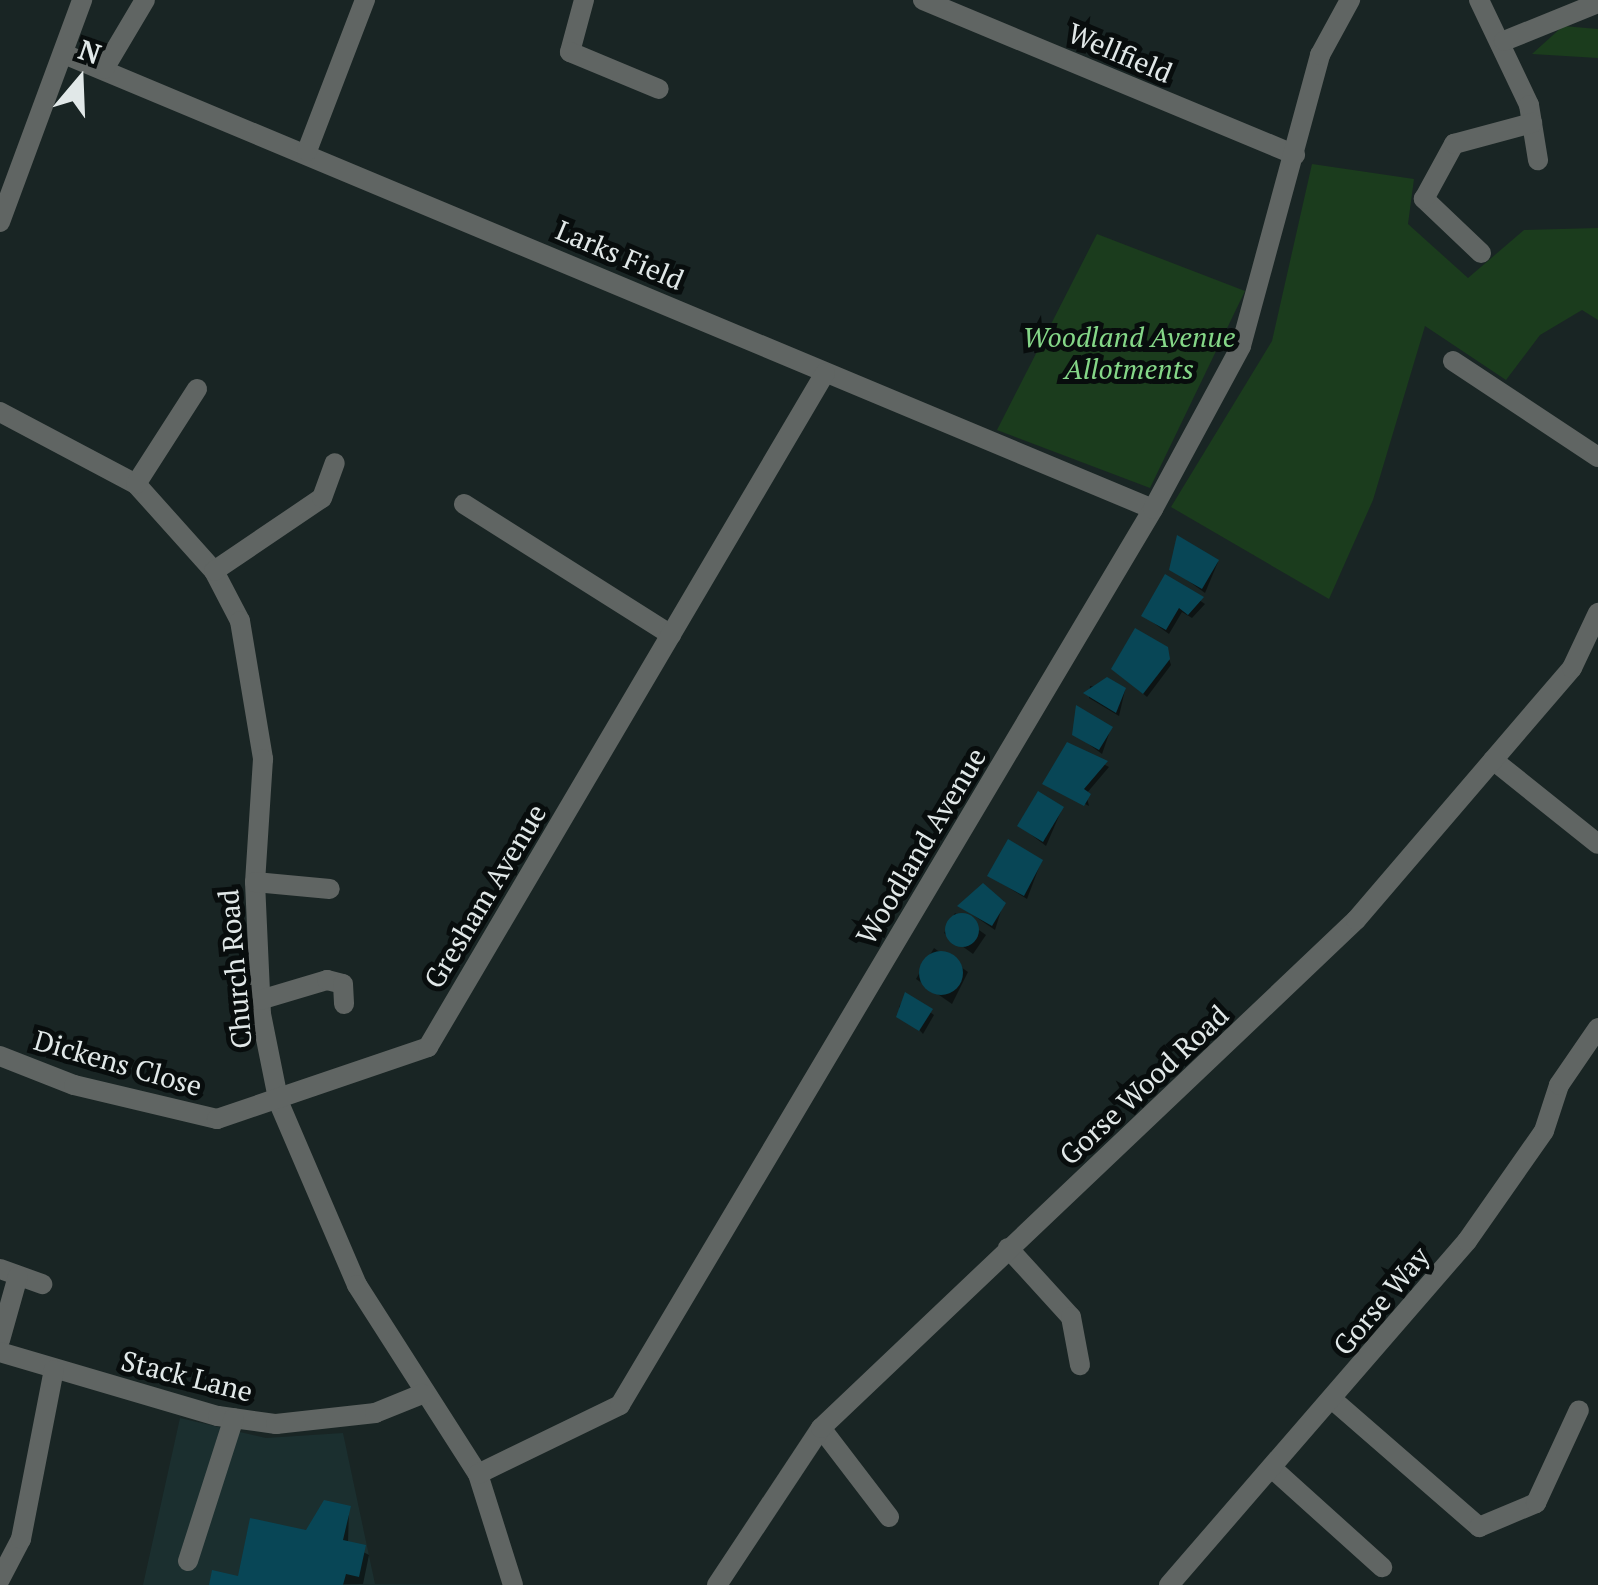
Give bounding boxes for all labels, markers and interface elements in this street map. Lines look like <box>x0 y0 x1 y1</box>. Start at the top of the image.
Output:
street label: Wellfield <box>1063 16 1177 90</box>
north arrow <box>30 30 130 130</box>
text: N <box>74 30 106 72</box>
street label: Larks Field <box>551 213 689 297</box>
park label: Woodland Avenue Allotments <box>1022 320 1236 386</box>
street label: Woodland Avenue <box>849 741 993 951</box>
street label: Gresham Avenue <box>417 798 553 994</box>
street label: Church Road <box>211 888 259 1050</box>
street label: Gorse Wood Road <box>1053 998 1235 1172</box>
street label: Dickens Close <box>30 1023 206 1103</box>
street label: Gorse Way <box>1326 1240 1436 1362</box>
street label: Stack Lane <box>118 1343 256 1409</box>

